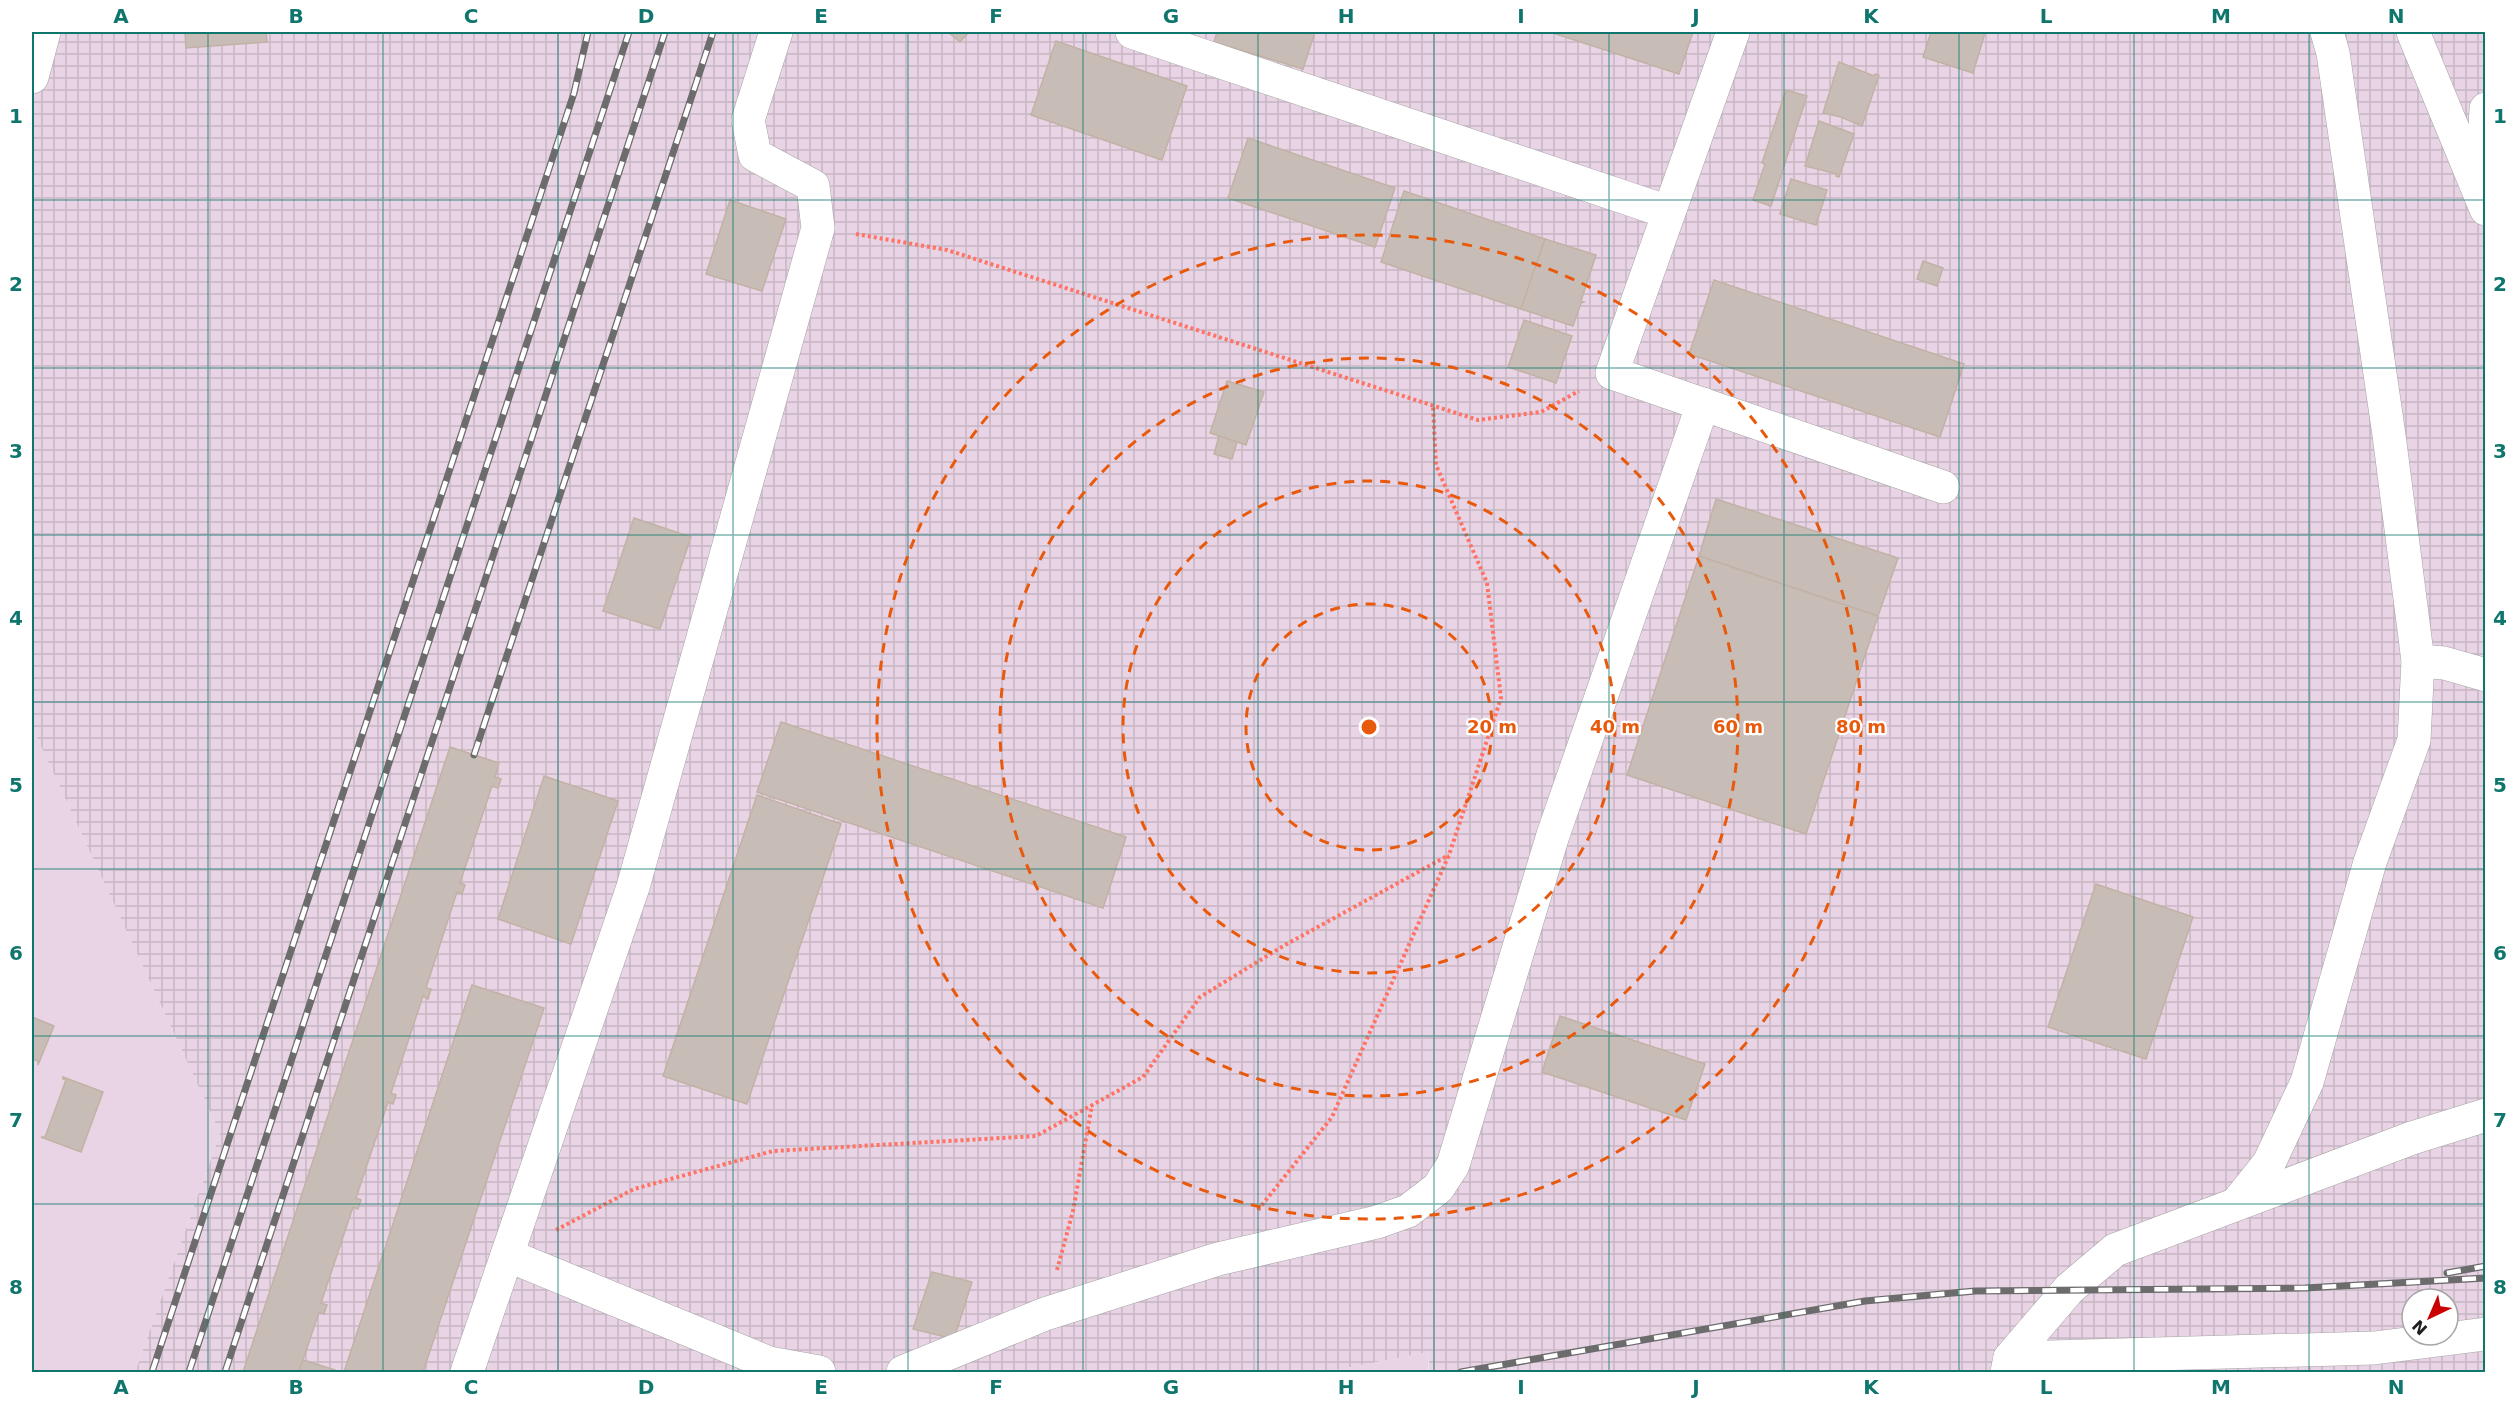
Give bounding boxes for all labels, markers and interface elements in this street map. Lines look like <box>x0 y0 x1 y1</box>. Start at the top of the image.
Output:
text: A <box>113 4 129 28</box>
text: B <box>288 4 304 28</box>
text: C <box>464 4 478 28</box>
text: D <box>638 4 654 28</box>
text: E <box>814 4 828 28</box>
text: F <box>989 4 1003 28</box>
text: G <box>1163 4 1179 28</box>
text: H <box>1338 4 1354 28</box>
text: I <box>1517 4 1525 28</box>
text: J <box>1690 4 1700 28</box>
text: K <box>1863 4 1880 28</box>
text: L <box>2040 4 2053 28</box>
text: M <box>2211 4 2231 28</box>
text: N <box>2388 4 2404 28</box>
text: 1 <box>9 104 23 128</box>
text: 1 <box>2493 104 2507 128</box>
text: 2 <box>9 272 23 296</box>
text: 2 <box>2493 272 2507 296</box>
text: 3 <box>9 439 23 463</box>
text: 3 <box>2493 439 2507 463</box>
text: 4 <box>9 606 23 630</box>
text: 4 <box>2493 606 2507 630</box>
text: 20 m <box>1467 716 1517 737</box>
text: 40 m <box>1590 716 1640 737</box>
text: 60 m <box>1713 716 1763 737</box>
text: 80 m <box>1836 716 1886 737</box>
centre of rings <box>1359 717 1379 737</box>
text: 5 <box>9 773 23 797</box>
text: 5 <box>2493 773 2507 797</box>
text: 6 <box>9 941 23 965</box>
text: 6 <box>2493 941 2507 965</box>
text: 7 <box>9 1108 23 1132</box>
text: 7 <box>2493 1108 2507 1132</box>
text: 8 <box>9 1275 23 1299</box>
text: 8 <box>2493 1275 2507 1299</box>
north arrow <box>2400 1287 2460 1347</box>
text: N <box>2409 1316 2431 1339</box>
text: A <box>113 1375 129 1399</box>
text: B <box>288 1375 304 1399</box>
text: C <box>464 1375 478 1399</box>
text: D <box>638 1375 654 1399</box>
text: E <box>814 1375 828 1399</box>
text: F <box>989 1375 1003 1399</box>
text: G <box>1163 1375 1179 1399</box>
text: H <box>1338 1375 1354 1399</box>
text: I <box>1517 1375 1525 1399</box>
text: J <box>1690 1375 1700 1399</box>
text: K <box>1863 1375 1880 1399</box>
text: L <box>2040 1375 2053 1399</box>
text: M <box>2211 1375 2231 1399</box>
text: N <box>2388 1375 2404 1399</box>

